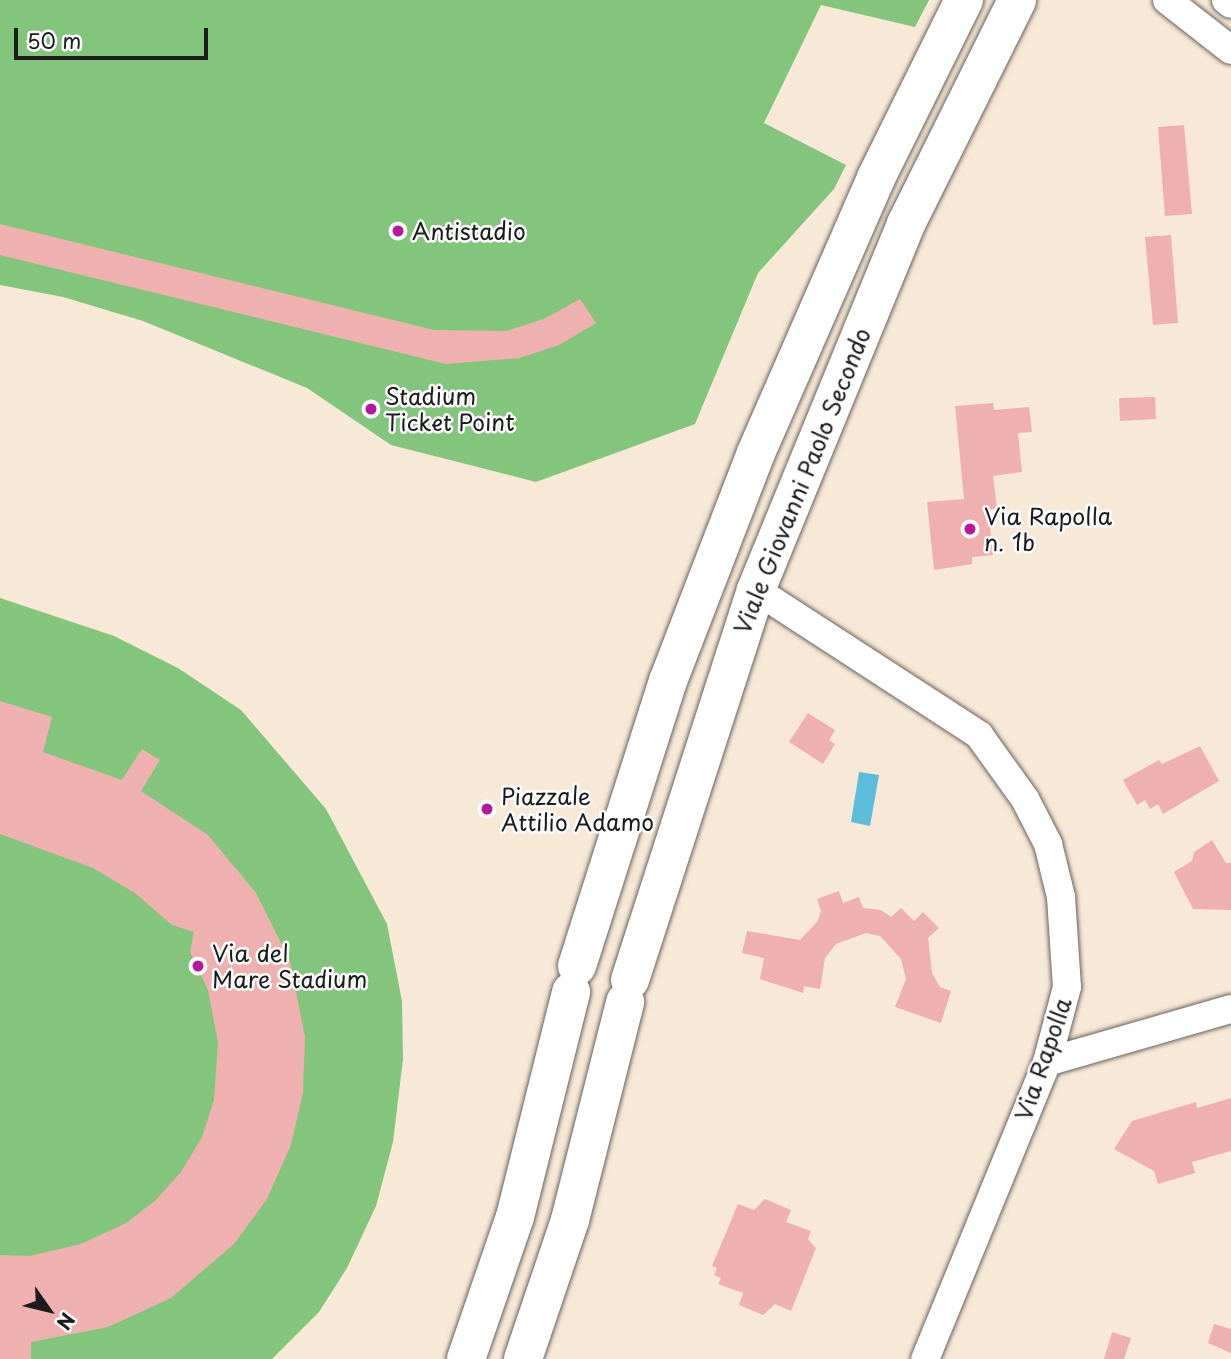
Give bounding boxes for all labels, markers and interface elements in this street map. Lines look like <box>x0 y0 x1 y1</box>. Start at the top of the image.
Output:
scale bar <box>18 14 212 58</box>
text: 50 m <box>27 24 81 56</box>
place label: Antistadio <box>412 217 526 245</box>
marker: Antistadio <box>390 223 406 239</box>
street label: Viale Giovanni Paolo Secondo <box>727 323 877 639</box>
place label: Stadium Ticket Point <box>385 382 518 436</box>
marker: Stadium Ticket Point <box>363 401 379 417</box>
place label: Via Rapolla n. 1b <box>984 502 1110 556</box>
marker: Via Rapolla n. 1b <box>962 521 978 537</box>
place label: Piazzale Attilio Adamo <box>501 782 655 836</box>
marker: Piazzale Attilio Adamo <box>479 801 495 817</box>
place label: Via del Mare Stadium <box>212 939 369 993</box>
marker: Via del Mare Stadium <box>190 958 206 974</box>
street label: Via Rapolla <box>1009 995 1077 1123</box>
north arrow <box>14 1275 84 1345</box>
text: N <box>51 1308 82 1336</box>

